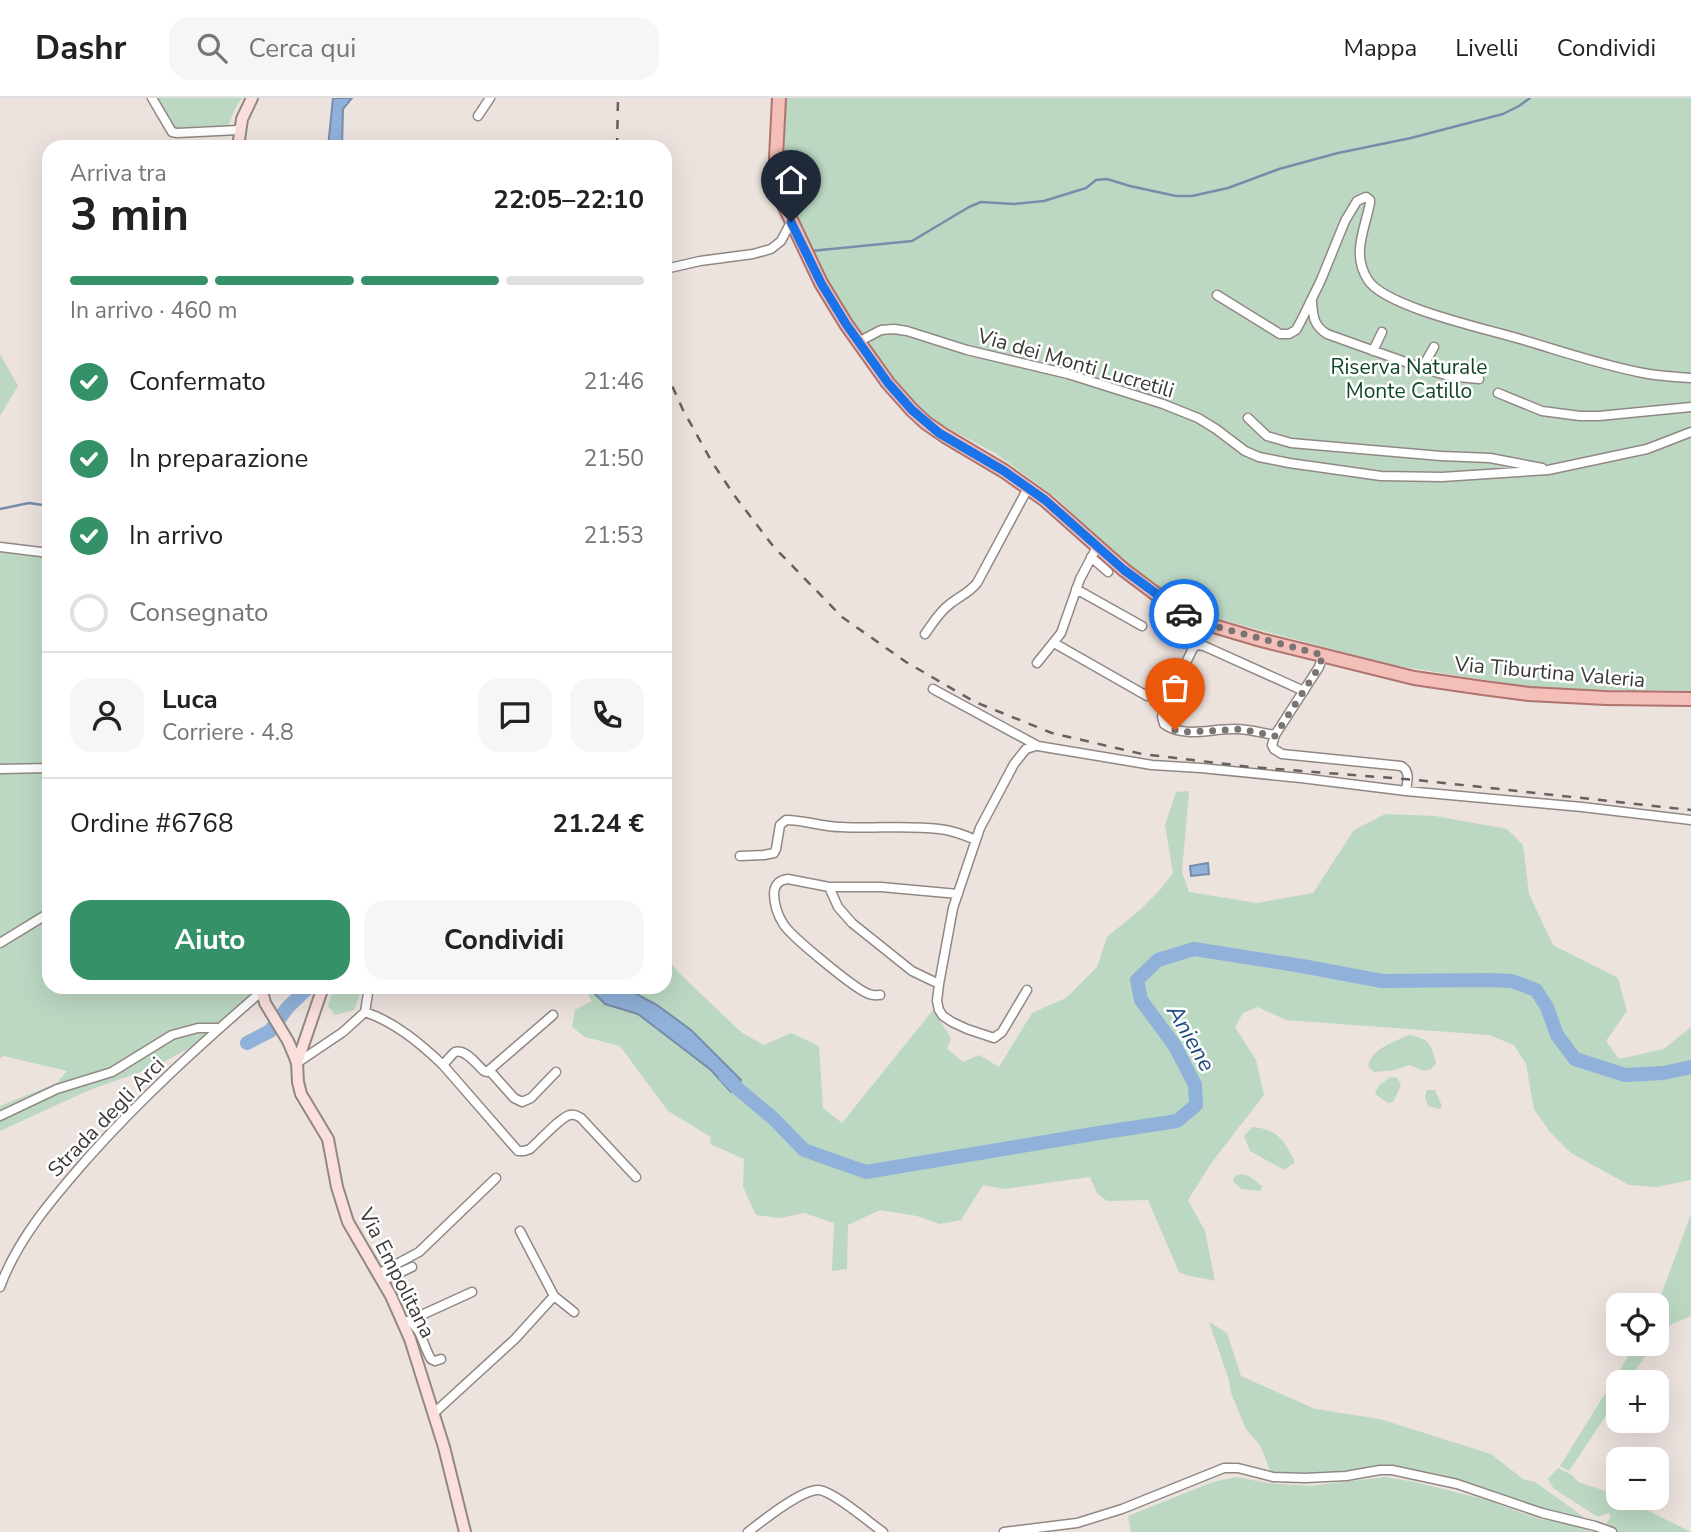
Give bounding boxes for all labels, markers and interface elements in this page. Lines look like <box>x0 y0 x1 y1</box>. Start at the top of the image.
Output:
search box <box>169 17 659 80</box>
text: Dashr <box>35 26 127 71</box>
icon: search <box>193 29 231 67</box>
text: Cerca qui <box>249 31 356 66</box>
text: Mappa <box>1343 32 1417 64</box>
text: Livelli <box>1455 32 1519 64</box>
text: Condividi <box>1557 32 1656 64</box>
pin <box>761 150 821 222</box>
text: Arriva tra <box>70 158 167 189</box>
icon: home <box>772 161 810 199</box>
text: 22:05–22:10 <box>493 182 644 217</box>
text: 3 min <box>70 183 189 246</box>
text: In arrivo · 460 m <box>70 295 237 326</box>
street label: Via dei Monti Lucretili <box>973 321 1178 404</box>
park label: Riserva Naturale Monte Catillo <box>1330 353 1488 405</box>
icon: check <box>70 363 108 401</box>
text: Confermato <box>129 364 266 399</box>
text: 21:46 <box>584 366 644 397</box>
icon: check <box>70 440 108 478</box>
text: In preparazione <box>129 441 308 476</box>
text: 21:50 <box>584 443 644 474</box>
icon: check <box>70 517 108 555</box>
text: In arrivo <box>129 518 223 553</box>
text: 21:53 <box>584 520 644 551</box>
courier <box>1149 579 1219 649</box>
text: Consegnato <box>129 595 268 630</box>
icon: car <box>1165 595 1203 633</box>
street label: Via Tiburtina Valeria <box>1452 650 1647 694</box>
pin <box>1145 658 1205 730</box>
icon: bag <box>1156 669 1194 707</box>
button: person <box>70 678 144 752</box>
button: chat <box>478 678 552 752</box>
button: phone <box>570 678 644 752</box>
text: Luca <box>162 682 218 717</box>
text: Corriere · 4.8 <box>162 717 294 748</box>
text: Ordine #6768 <box>70 806 234 841</box>
text: 21.24 € <box>553 806 644 841</box>
button: Aiuto <box>70 900 350 980</box>
button: Condividi <box>364 900 644 980</box>
water label: Aniene <box>1159 998 1223 1077</box>
street label: Strada degli Arci <box>41 1051 171 1183</box>
street label: Via Empolitana <box>352 1202 442 1343</box>
map controls <box>1606 1293 1669 1510</box>
button: locate <box>1606 1293 1669 1356</box>
button: + <box>1606 1370 1669 1433</box>
button: − <box>1606 1447 1669 1510</box>

